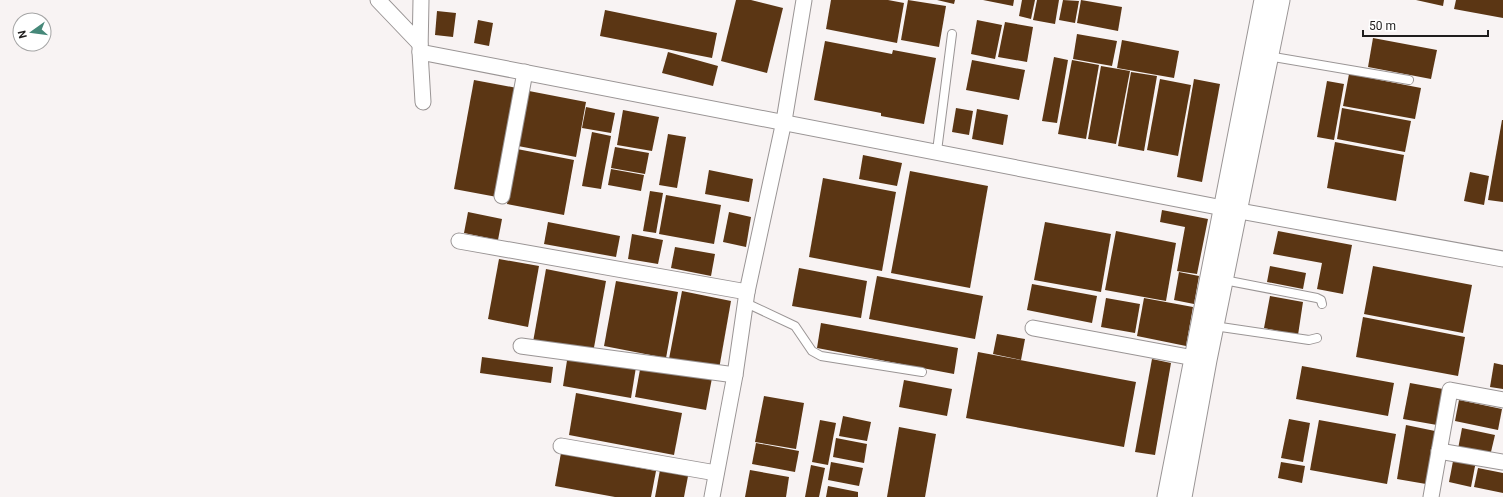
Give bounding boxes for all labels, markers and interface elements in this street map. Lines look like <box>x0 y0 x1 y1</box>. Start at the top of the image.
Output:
north arrow <box>12 12 52 52</box>
scale bar <box>1363 12 1488 38</box>
text: 50 m <box>1369 19 1396 33</box>
text: N <box>15 29 30 40</box>

